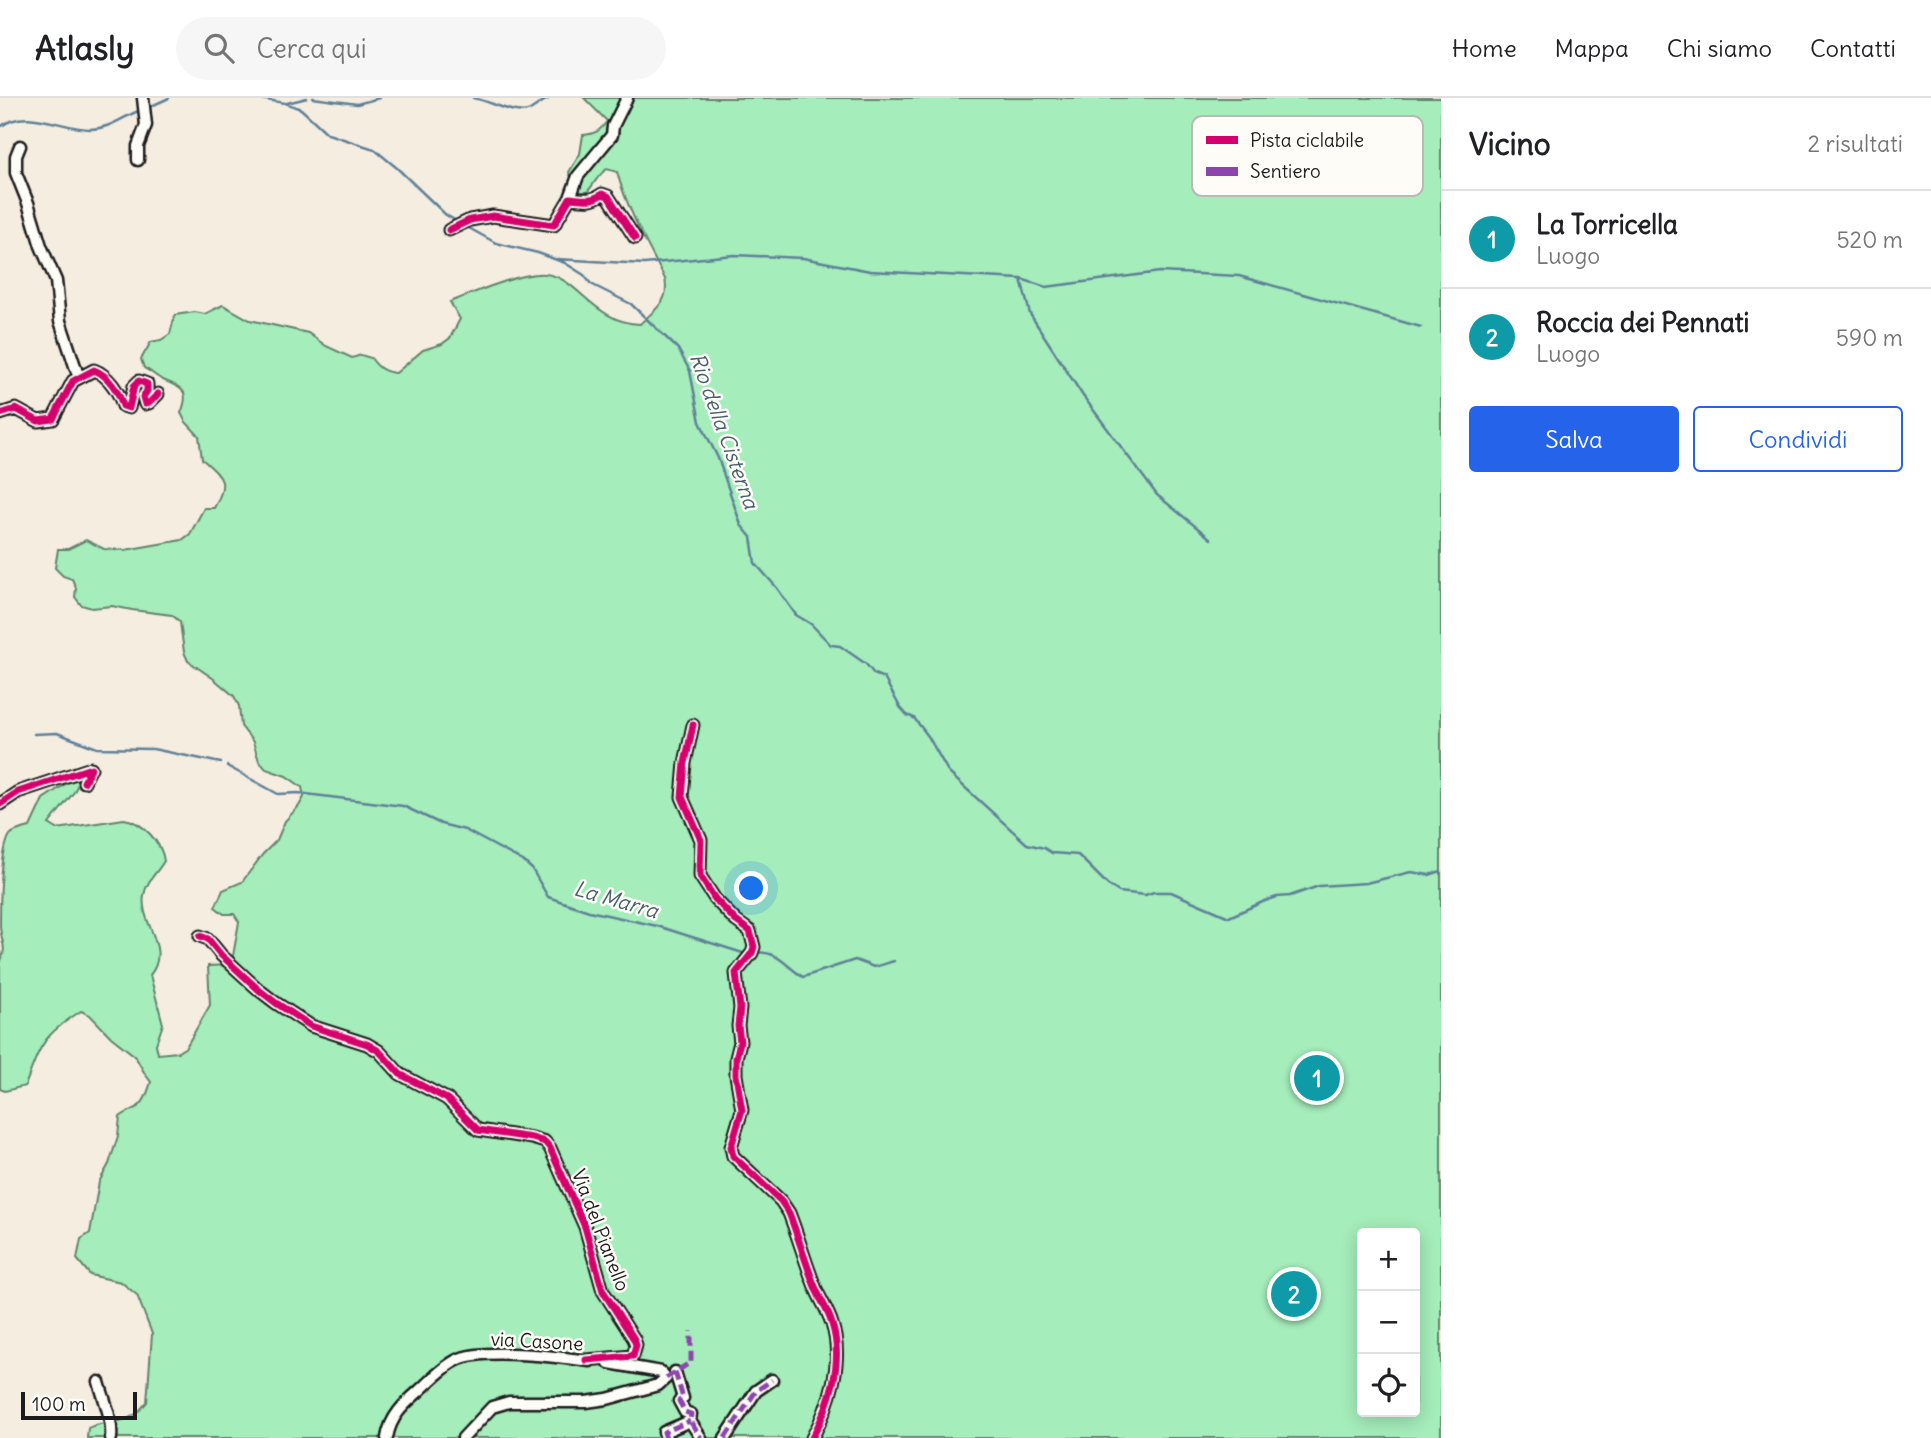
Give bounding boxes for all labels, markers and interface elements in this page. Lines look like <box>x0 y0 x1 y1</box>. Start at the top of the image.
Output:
search box <box>176 17 666 80</box>
text: Atlasly <box>35 27 134 69</box>
icon: search <box>200 29 238 67</box>
text: Cerca qui <box>256 32 367 65</box>
text: Home <box>1452 33 1517 63</box>
text: Mappa <box>1555 33 1629 63</box>
text: Chi siamo <box>1667 33 1772 63</box>
text: Contatti <box>1810 33 1896 63</box>
legend <box>1192 116 1423 196</box>
text: Vicino <box>1469 125 1551 163</box>
text: Pista ciclabile <box>1250 128 1364 152</box>
text: 2 risultati <box>1808 129 1903 158</box>
text: Sentiero <box>1250 159 1321 183</box>
text: La Torricella <box>1536 208 1678 241</box>
text: 1 <box>1487 225 1497 254</box>
text: 520 m <box>1836 225 1903 254</box>
text: Luogo <box>1536 241 1600 270</box>
text: Roccia dei Pennati <box>1536 306 1749 339</box>
text: 2 <box>1486 323 1498 352</box>
text: 590 m <box>1836 323 1903 352</box>
text: Luogo <box>1536 339 1600 368</box>
water label: Rio della Cisterna <box>684 349 766 513</box>
button: Salva <box>1469 406 1679 472</box>
button: Condividi <box>1693 406 1903 472</box>
your location <box>734 871 768 905</box>
water label: La Marra <box>571 875 662 925</box>
pin: 1 <box>1294 1052 1340 1104</box>
street label: Via del Pianello <box>567 1166 635 1294</box>
map controls <box>1357 1228 1420 1417</box>
button: + <box>1357 1228 1420 1291</box>
pin: 2 <box>1271 1268 1317 1320</box>
button: − <box>1357 1291 1420 1354</box>
street label: via Casone <box>490 1327 584 1355</box>
button: locate <box>1357 1354 1420 1417</box>
scale bar <box>21 1389 136 1421</box>
text: 100 m <box>32 1392 86 1416</box>

